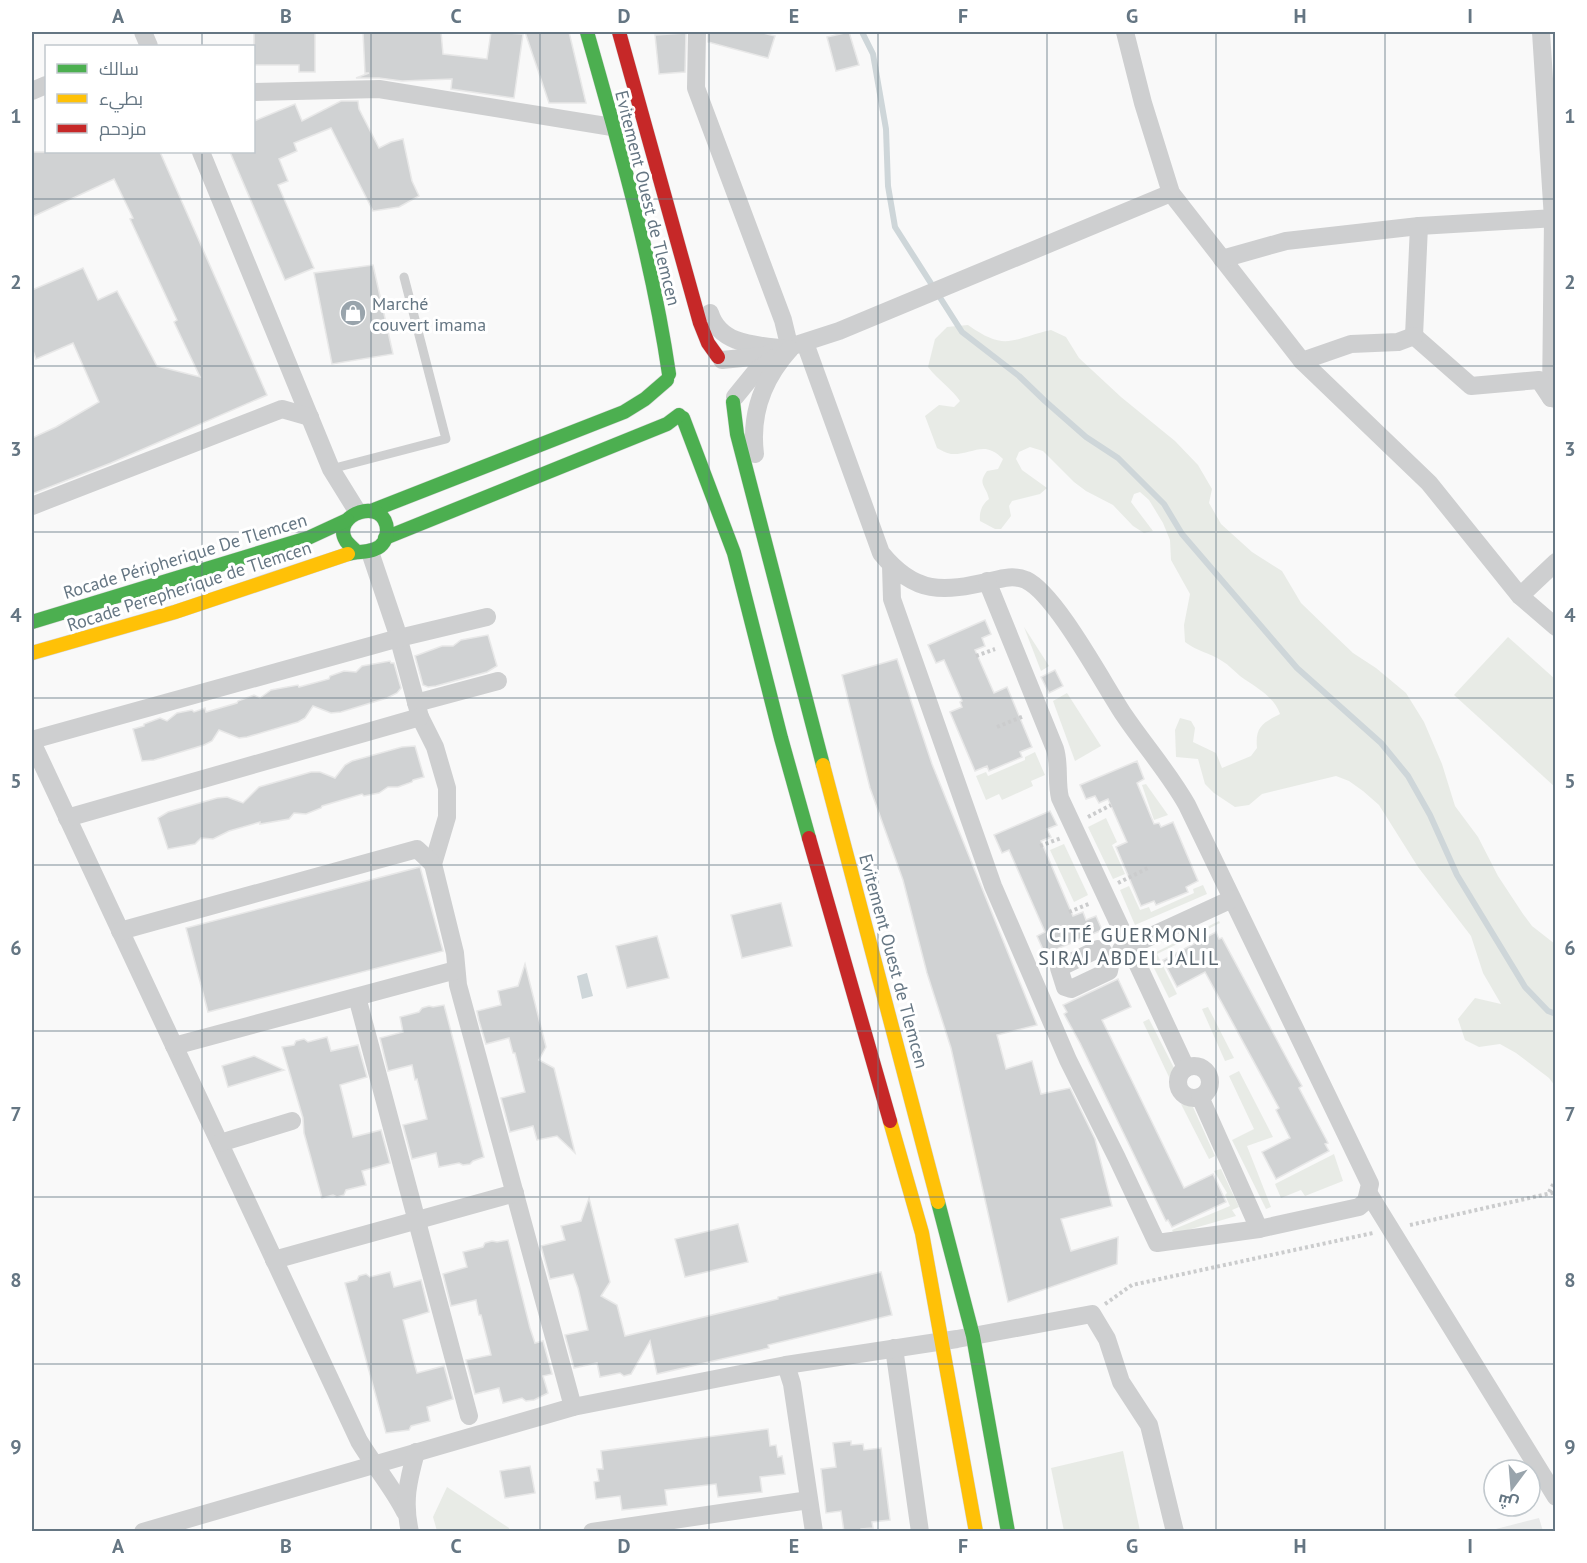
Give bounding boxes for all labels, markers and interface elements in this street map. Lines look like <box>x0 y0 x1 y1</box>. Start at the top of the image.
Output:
text: A <box>112 3 125 29</box>
text: B <box>280 3 292 29</box>
text: C <box>450 3 462 29</box>
text: D <box>618 3 631 29</box>
text: E <box>789 3 799 29</box>
text: F <box>958 3 968 29</box>
text: G <box>1126 3 1138 29</box>
text: H <box>1293 3 1307 29</box>
text: I <box>1467 3 1473 29</box>
legend <box>45 45 255 153</box>
text: سالك <box>99 57 139 80</box>
text: بطيء <box>99 87 143 113</box>
street label: Evitement Ouest de Tlemcen <box>610 88 686 308</box>
text: 1 <box>10 103 22 129</box>
text: 1 <box>1564 103 1576 129</box>
text: مزدحم <box>99 117 147 141</box>
text: 2 <box>10 269 22 295</box>
text: 2 <box>1564 269 1576 295</box>
place label: Marché couvert imama <box>372 292 486 336</box>
shop icon: Marché couvert imama <box>338 298 368 328</box>
text: 3 <box>10 436 22 462</box>
text: 3 <box>1564 436 1576 462</box>
street label: Rocade Péripherique De Tlemcen <box>60 508 310 604</box>
street label: Rocade Perepherique de Tlemcen <box>64 536 314 636</box>
text: 4 <box>10 602 22 628</box>
text: 4 <box>1564 602 1576 628</box>
text: 5 <box>10 768 22 794</box>
text: 5 <box>1564 768 1576 794</box>
street label: Evitement Ouest de Tlemcen <box>854 851 934 1071</box>
district label: CITÉ GUERMONI SIRAJ ABDEL JALIL <box>1038 922 1220 971</box>
text: 6 <box>10 935 22 961</box>
text: 6 <box>1564 935 1576 961</box>
text: 7 <box>10 1101 22 1127</box>
text: 7 <box>1564 1101 1576 1127</box>
text: 8 <box>10 1267 22 1293</box>
text: 8 <box>1564 1267 1576 1293</box>
text: 9 <box>10 1434 22 1460</box>
text: 9 <box>1564 1434 1576 1460</box>
north arrow <box>1482 1458 1542 1518</box>
text: ش <box>1495 1490 1520 1515</box>
text: A <box>112 1533 125 1559</box>
text: B <box>280 1533 292 1559</box>
text: C <box>450 1533 462 1559</box>
text: D <box>618 1533 631 1559</box>
text: E <box>789 1533 799 1559</box>
text: F <box>958 1533 968 1559</box>
text: G <box>1126 1533 1138 1559</box>
text: H <box>1293 1533 1307 1559</box>
text: I <box>1467 1533 1473 1559</box>

